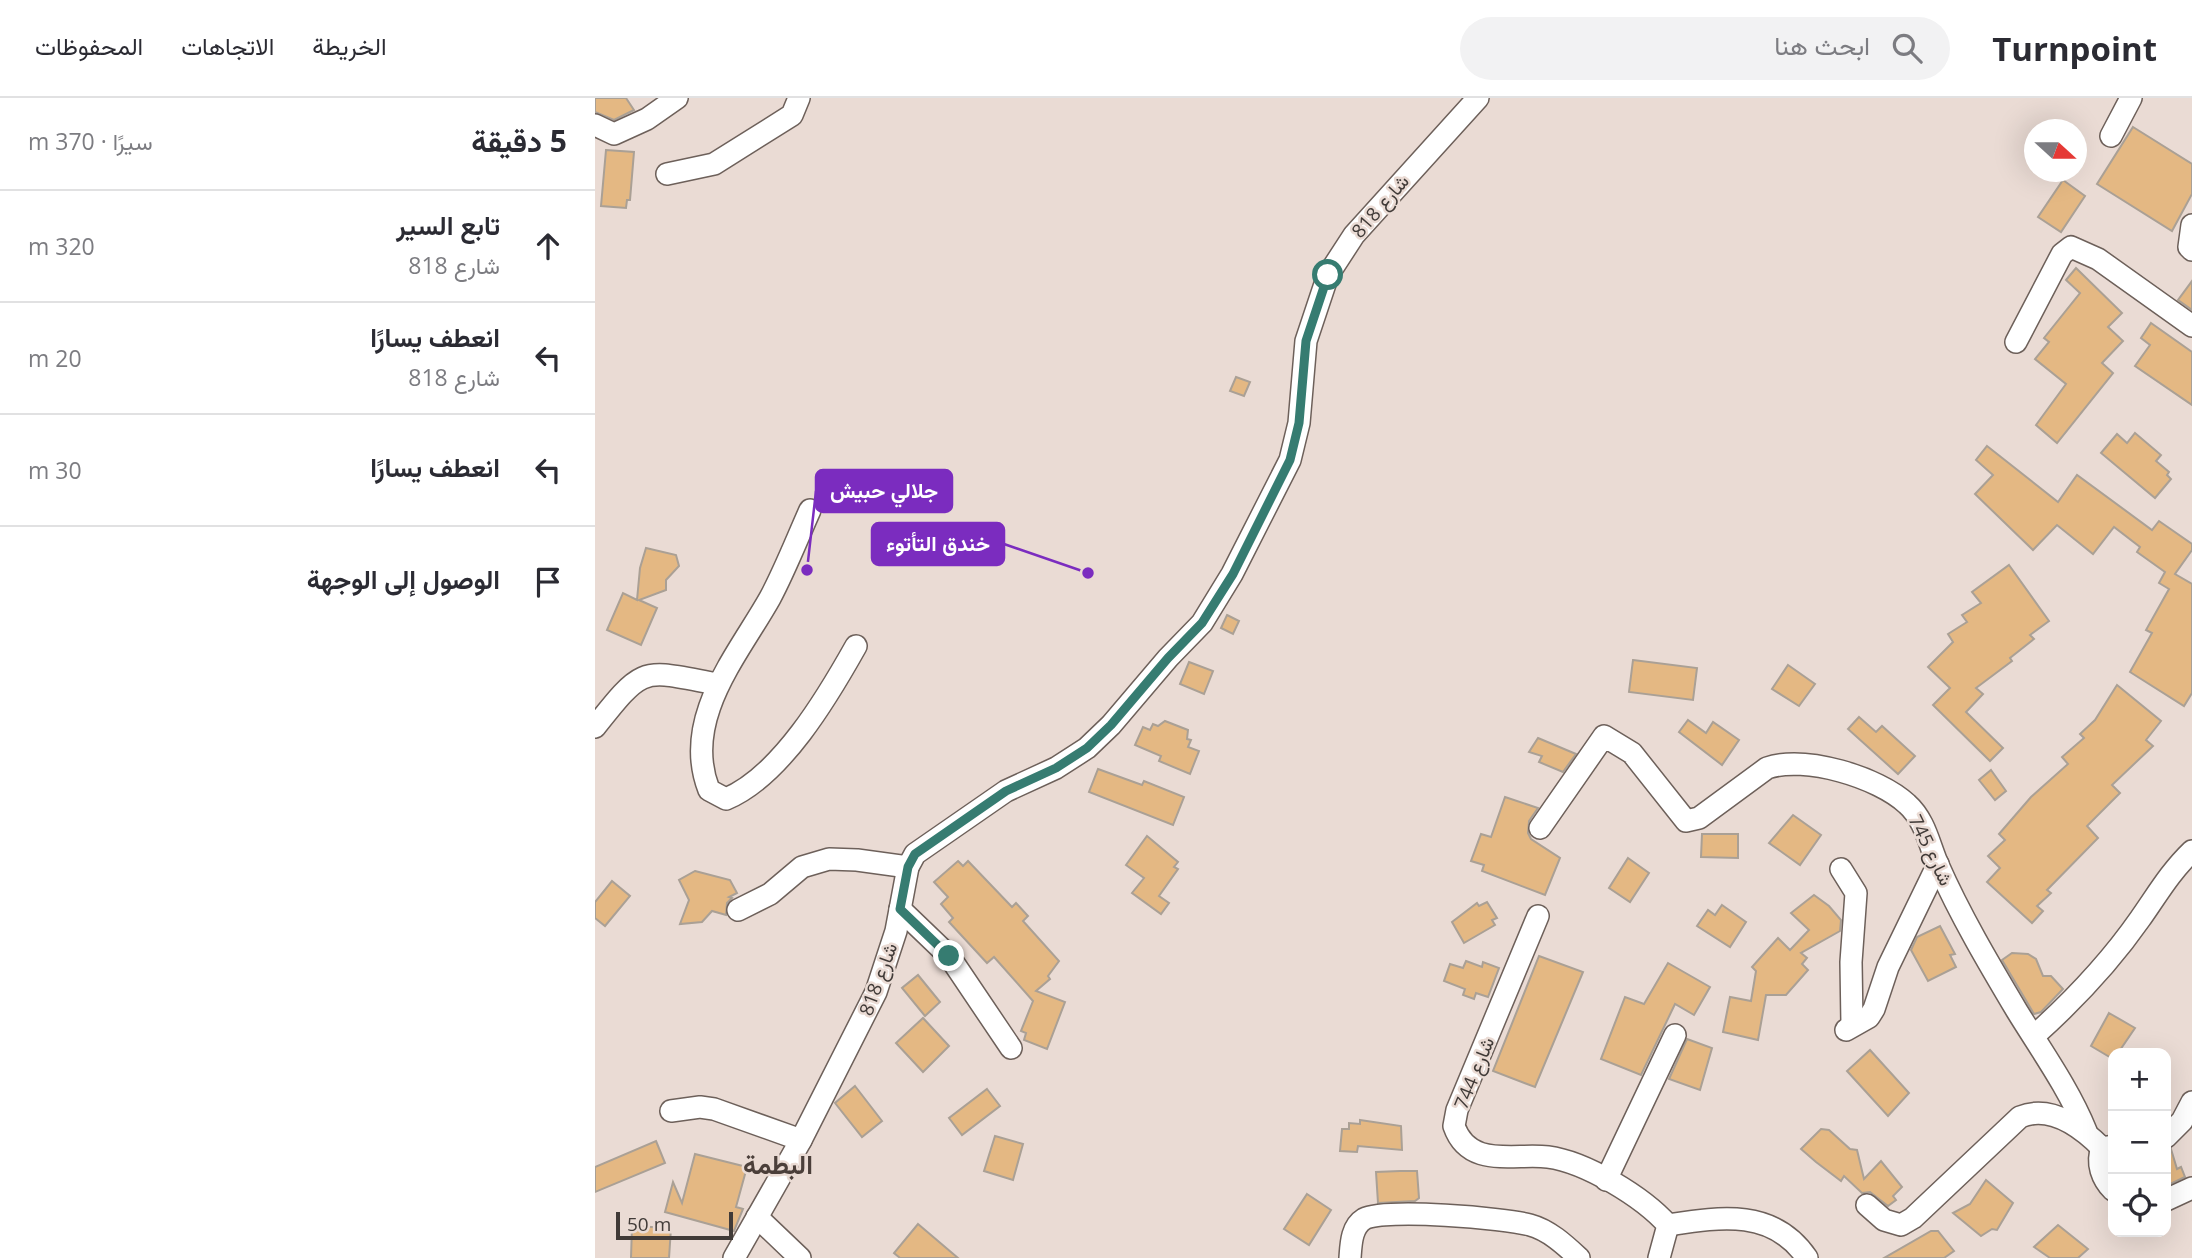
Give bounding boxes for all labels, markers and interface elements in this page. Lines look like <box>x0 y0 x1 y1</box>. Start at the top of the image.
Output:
search box <box>1460 17 1950 80</box>
text: Turnpoint <box>1992 26 2157 71</box>
text: ابحث هنا <box>1774 27 1870 63</box>
text: المحفوظات <box>35 29 143 62</box>
text: الاتجاهات <box>181 29 274 62</box>
text: الخريطة <box>312 29 387 62</box>
icon: search <box>1888 29 1926 67</box>
north arrow <box>2024 119 2087 182</box>
text: 5 دقيقة <box>471 120 567 161</box>
text: سيرًا · 370 m <box>28 125 153 157</box>
street label: شارع 818 <box>1345 169 1415 243</box>
text: تابع السير <box>396 207 500 243</box>
icon: ahead <box>529 227 567 265</box>
text: 320 m <box>28 230 95 262</box>
text: شارع 818 <box>408 249 500 281</box>
route start <box>1312 259 1343 290</box>
text: انعطف يسارًا <box>370 319 500 355</box>
icon: left <box>529 339 567 377</box>
text: 20 m <box>28 342 82 374</box>
text: شارع 818 <box>408 361 500 393</box>
text: انعطف يسارًا <box>370 449 500 485</box>
icon: left <box>529 451 567 489</box>
text: 30 m <box>28 454 82 486</box>
callout: جلالي حبيش <box>816 470 952 512</box>
text: جلالي حبيش <box>830 476 938 508</box>
callout: خندق التأتوء <box>872 523 1004 565</box>
text: خندق التأتوء <box>886 529 990 557</box>
text: الوصول إلى الوجهة <box>307 561 500 597</box>
icon: arrive <box>529 563 567 601</box>
street label: شارع 745 <box>1903 810 1959 890</box>
street label: شارع 818 <box>853 939 903 1019</box>
route end <box>933 940 964 971</box>
street label: شارع 744 <box>1448 1033 1500 1113</box>
map controls <box>2108 1048 2171 1237</box>
button: + <box>2108 1048 2171 1111</box>
button: − <box>2108 1111 2171 1174</box>
district label: البطمة <box>743 1146 813 1182</box>
button: locate <box>2108 1174 2171 1237</box>
scale bar <box>616 1209 733 1241</box>
text: 50 m <box>627 1211 671 1237</box>

